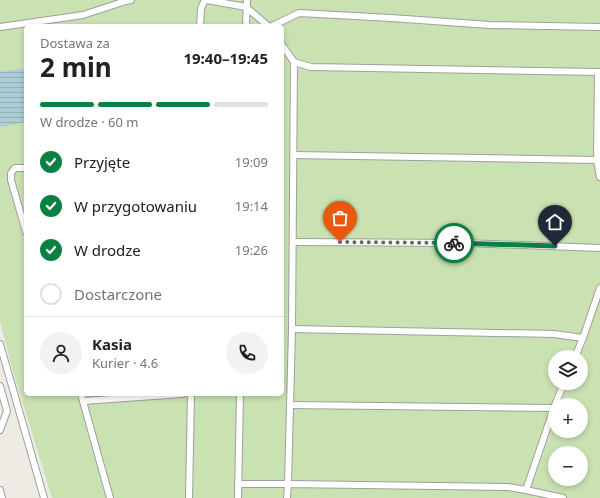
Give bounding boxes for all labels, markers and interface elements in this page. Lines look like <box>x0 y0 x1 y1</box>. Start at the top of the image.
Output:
text: Dostawa za <box>40 34 110 52</box>
text: 19:40–19:45 <box>183 48 268 68</box>
text: 2 min <box>40 49 112 85</box>
text: W drodze · 60 m <box>40 113 139 131</box>
icon: check <box>40 151 62 173</box>
text: Przyjęte <box>74 152 130 172</box>
text: 19:09 <box>235 153 268 171</box>
icon: check <box>40 195 62 217</box>
text: W przygotowaniu <box>74 196 197 216</box>
text: 19:14 <box>235 197 268 215</box>
pin <box>323 201 357 242</box>
pin <box>538 205 572 246</box>
icon: bag <box>329 207 351 229</box>
icon: home <box>544 211 566 233</box>
courier <box>434 223 474 263</box>
icon: bike <box>443 232 465 254</box>
icon: check <box>40 239 62 261</box>
text: W drodze <box>74 240 141 260</box>
text: 19:26 <box>235 241 268 259</box>
text: Dostarczone <box>74 284 162 304</box>
button: person <box>40 332 82 374</box>
button: phone <box>226 332 268 374</box>
text: Kasia <box>92 334 132 354</box>
map controls <box>548 350 588 486</box>
button: layers <box>548 350 588 390</box>
text: Kurier · 4.6 <box>92 354 158 372</box>
button: + <box>548 398 588 438</box>
button: − <box>548 446 588 486</box>

